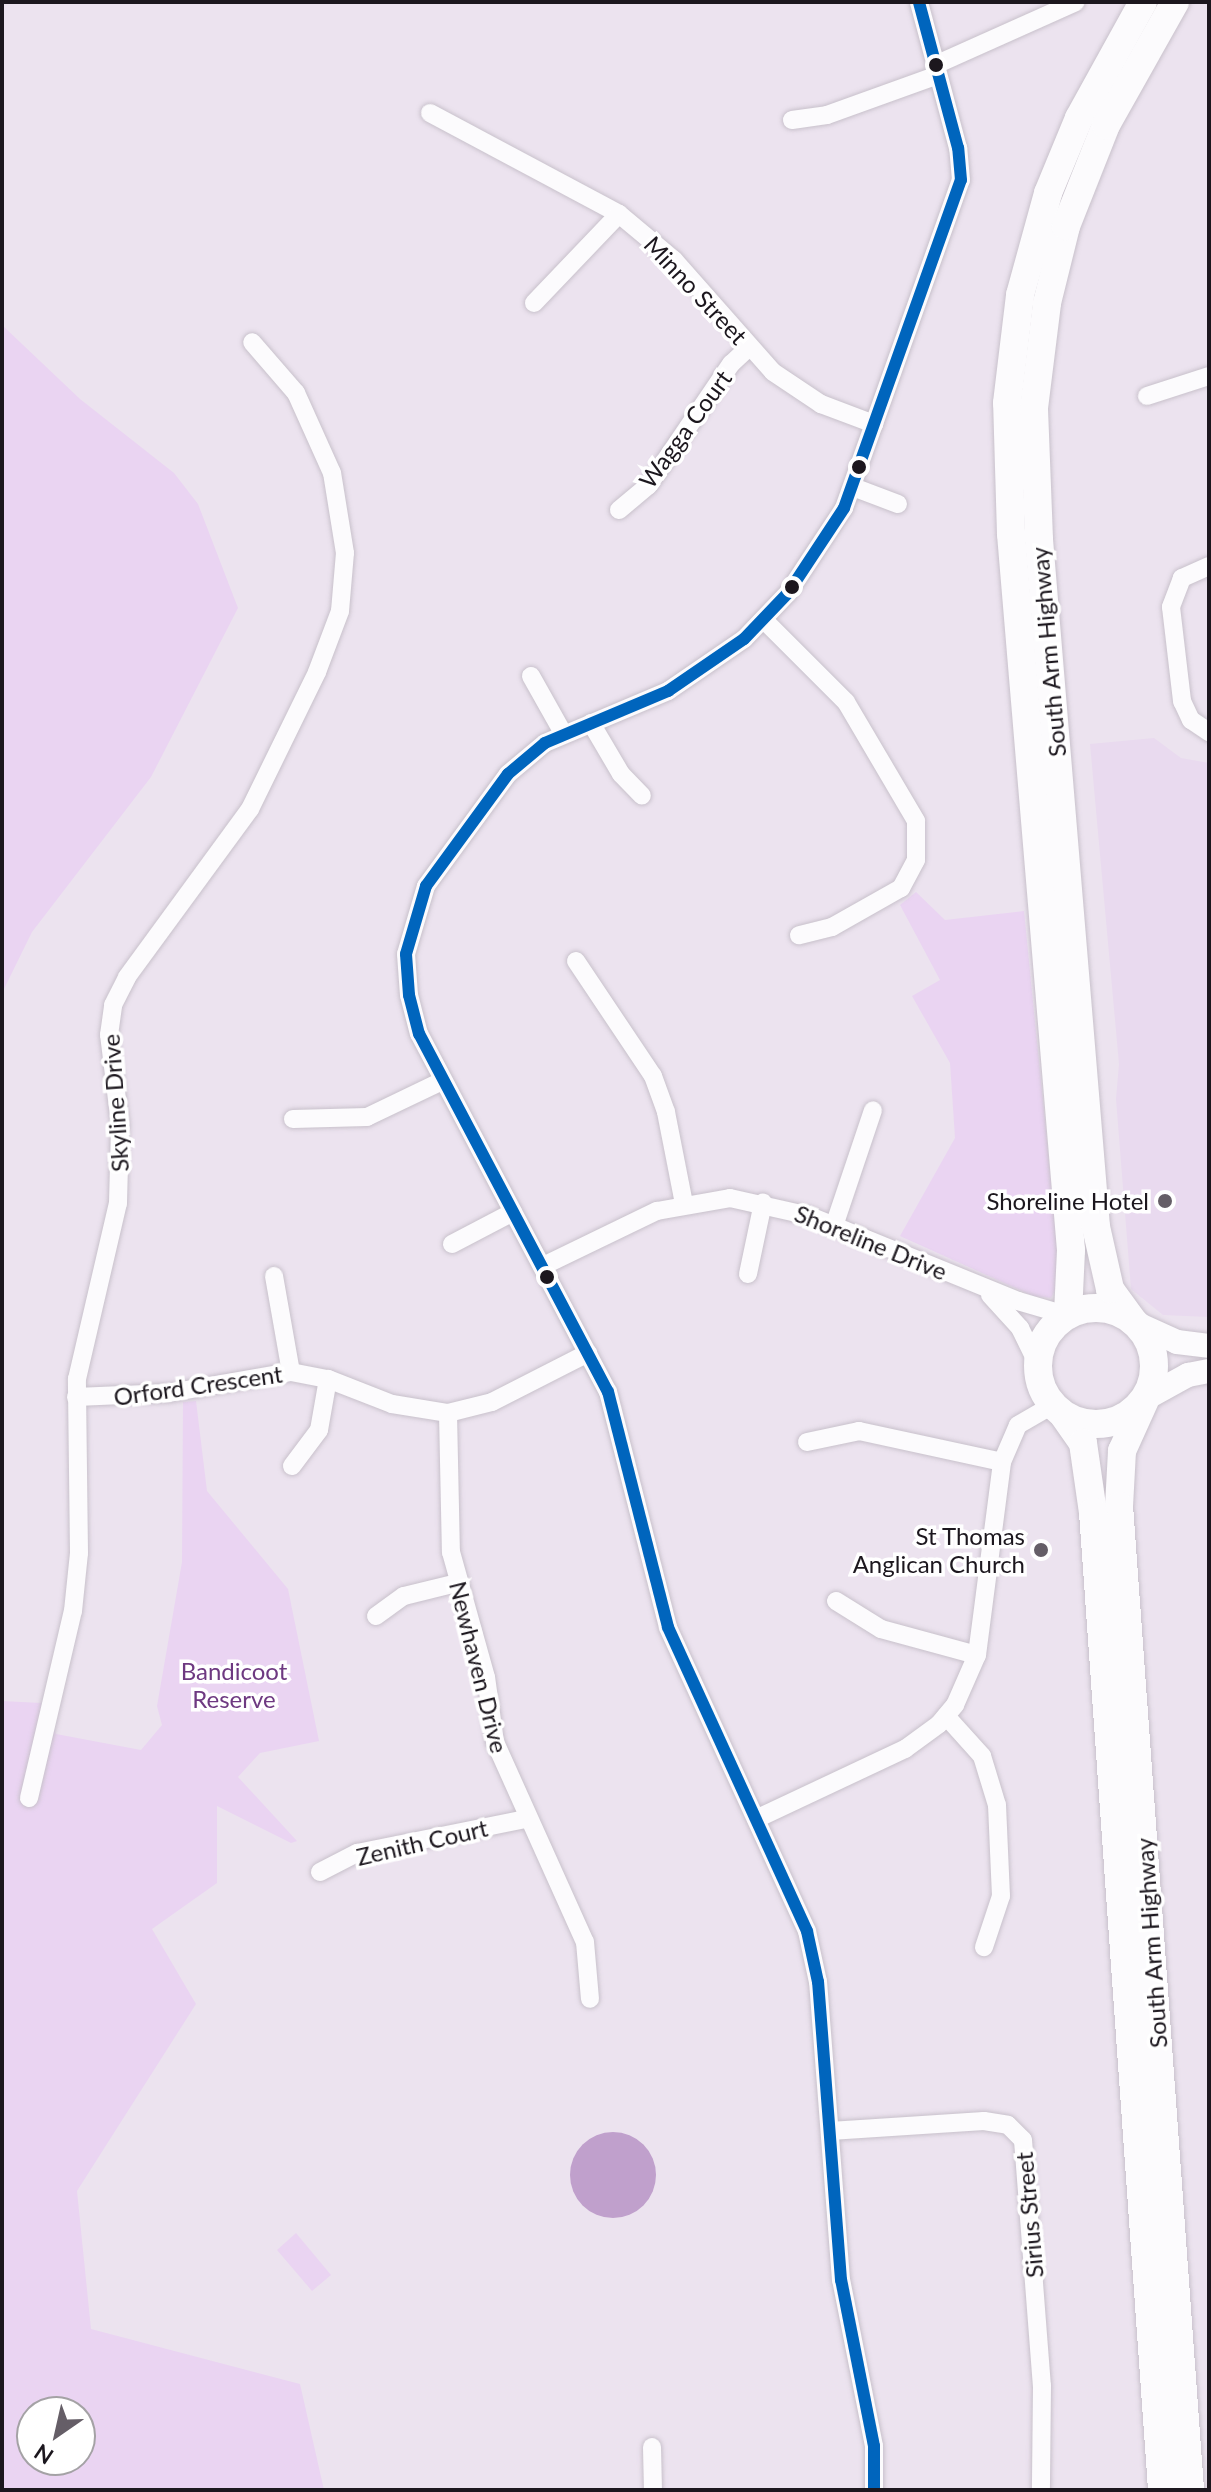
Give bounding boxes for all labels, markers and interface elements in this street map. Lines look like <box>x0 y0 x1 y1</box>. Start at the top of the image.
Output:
unlabelled marker <box>928 57 944 73</box>
street label: Minno Street <box>639 230 753 350</box>
street label: Wagga Court <box>633 365 737 493</box>
unlabelled marker <box>851 459 867 475</box>
street label: South Arm Highway <box>1024 545 1072 759</box>
unlabelled marker <box>784 579 800 595</box>
street label: Skyline Drive <box>96 1033 134 1173</box>
place label: Shoreline Hotel <box>986 1187 1149 1215</box>
marker: Shoreline Hotel <box>1156 1192 1174 1210</box>
street label: Shoreline Drive <box>791 1198 951 1286</box>
unlabelled marker <box>539 1269 555 1285</box>
street label: Orford Crescent <box>112 1359 284 1411</box>
place label: St Thomas Anglican Church <box>853 1522 1025 1578</box>
marker: St Thomas Anglican Church <box>1032 1541 1050 1559</box>
street label: Newhaven Drive <box>444 1578 514 1756</box>
park label: Bandicoot Reserve <box>181 1657 287 1713</box>
street label: Zenith Court <box>353 1813 491 1871</box>
street label: South Arm Highway <box>1129 1837 1173 2049</box>
street label: Sirius Street <box>1009 2151 1049 2279</box>
north arrow <box>16 2396 96 2476</box>
text: N <box>29 2439 58 2471</box>

